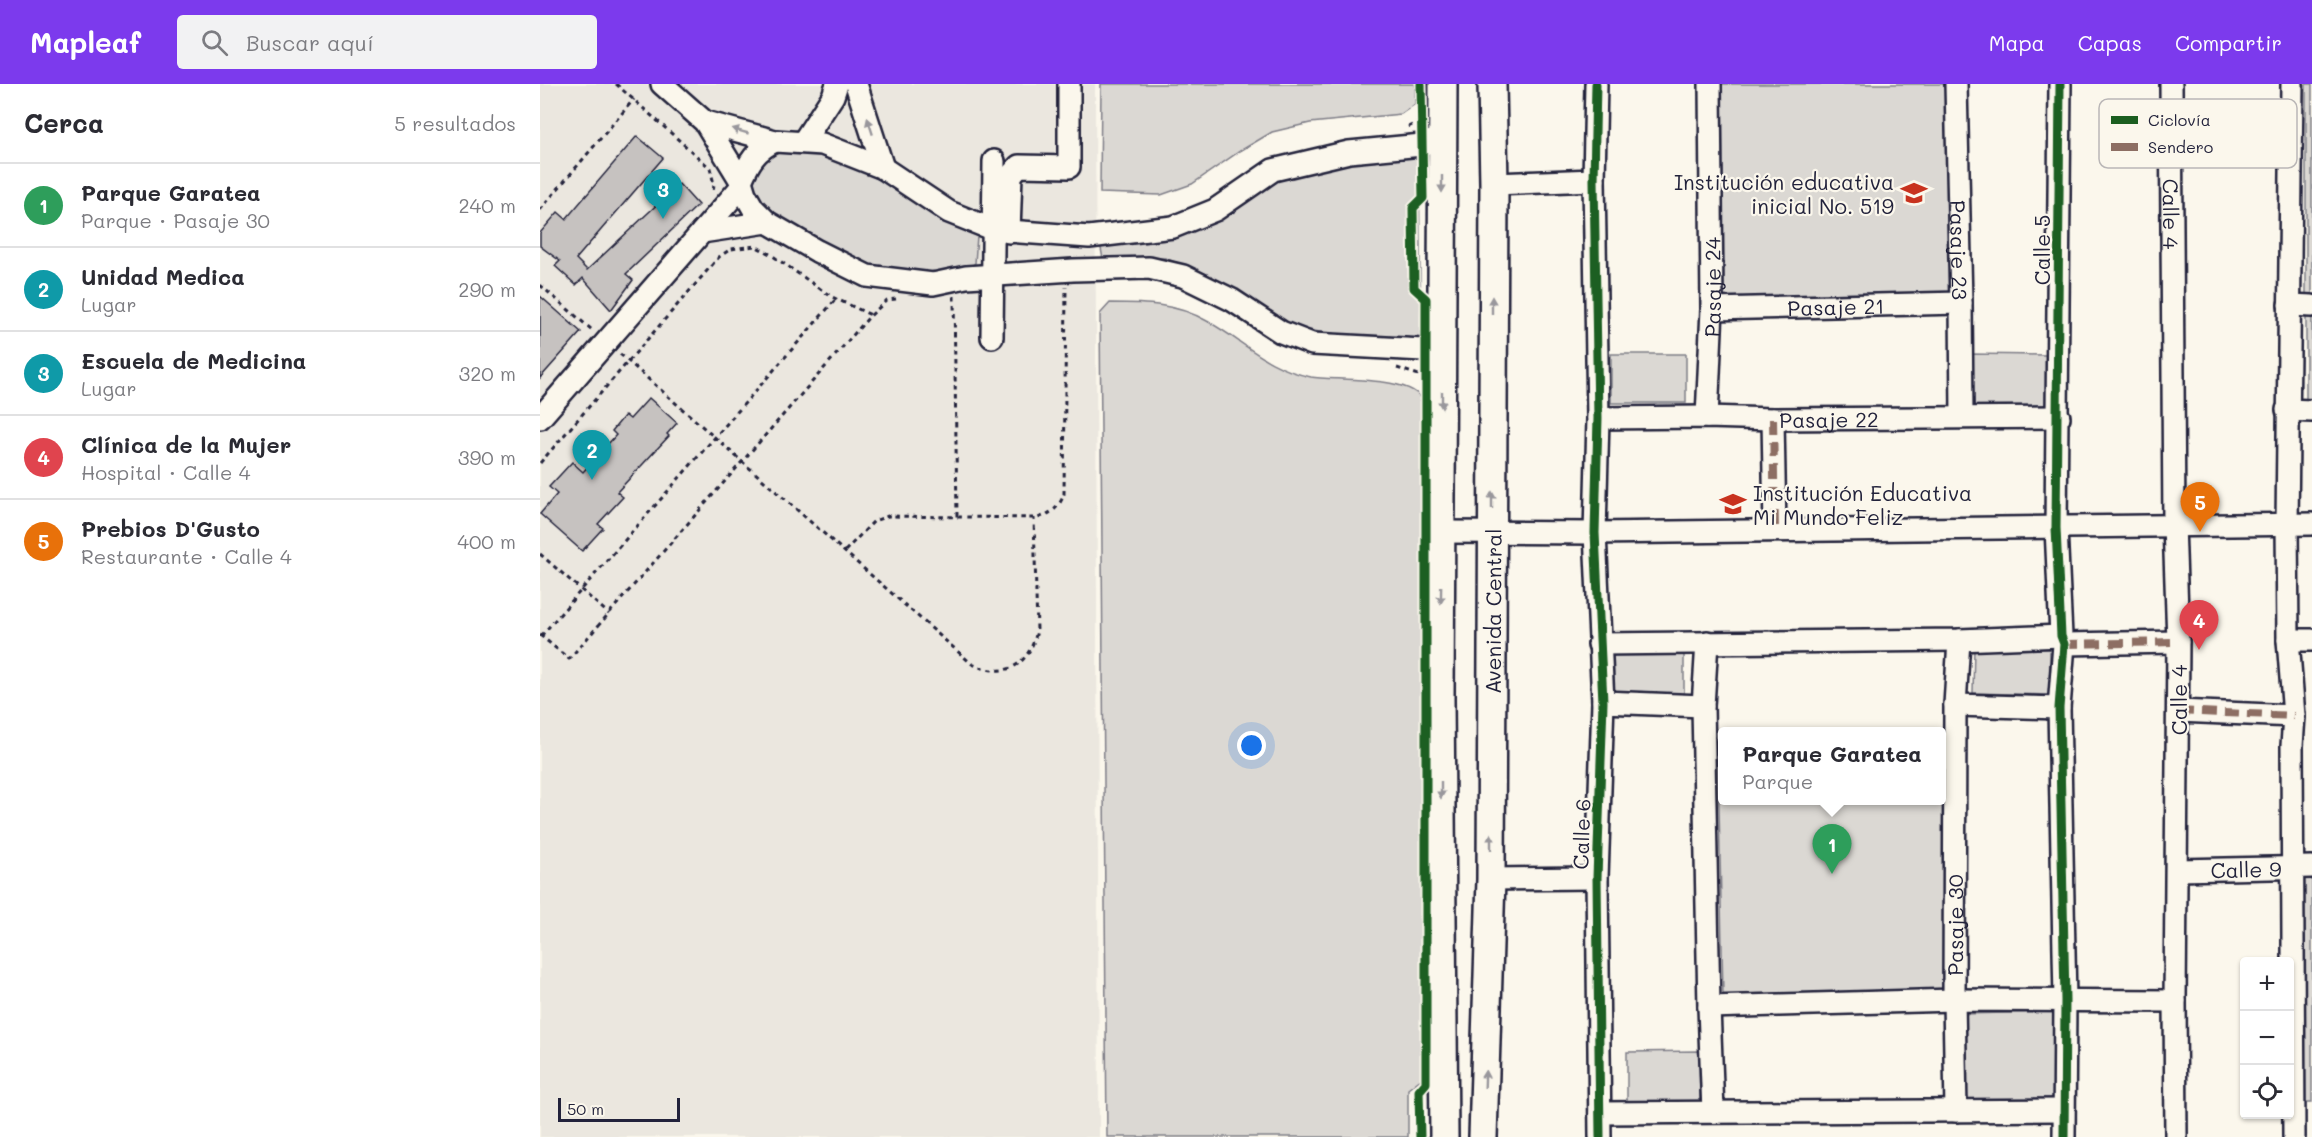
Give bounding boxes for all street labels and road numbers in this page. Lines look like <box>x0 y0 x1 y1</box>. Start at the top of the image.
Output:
street label: Calle 4 <box>2158 179 2186 250</box>
street label: Pasaje 23 <box>1945 200 1974 300</box>
street label: Calle 5 <box>2028 215 2055 285</box>
street label: Pasaje 24 <box>1697 236 1726 338</box>
street label: Pasaje 21 <box>1787 291 1885 321</box>
street label: Pasaje 22 <box>1779 405 1879 432</box>
street label: Avenida Central <box>1478 528 1506 694</box>
street label: Calle 4 <box>2165 664 2192 735</box>
street label: Calle 6 <box>1566 798 1596 870</box>
street label: Calle 9 <box>2210 854 2282 883</box>
street label: Pasaje 30 <box>1941 874 1968 976</box>

